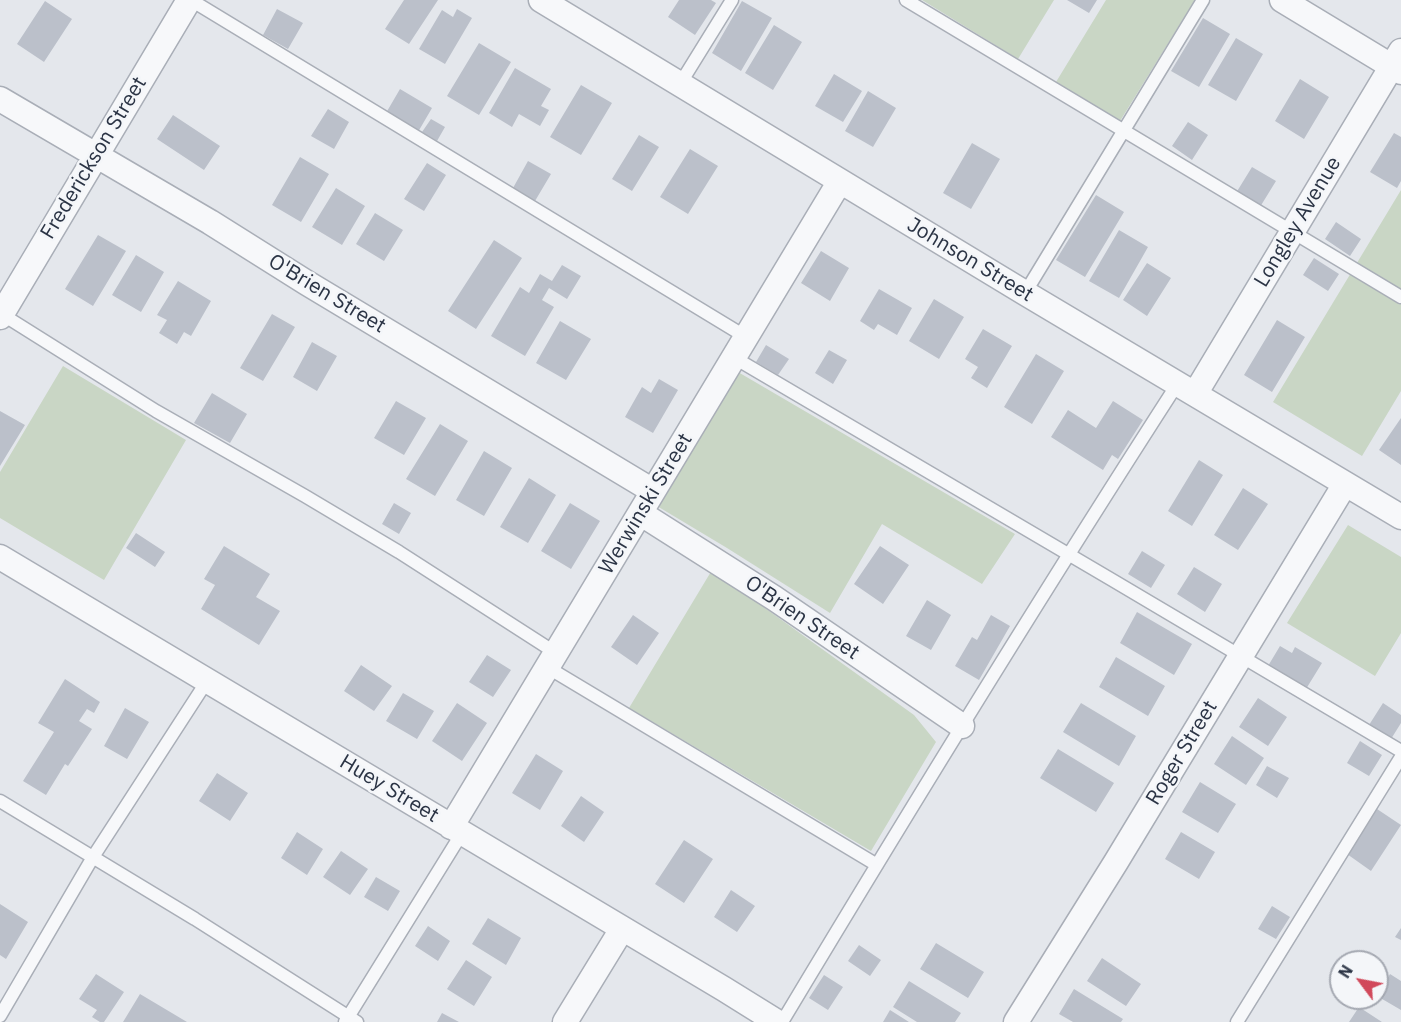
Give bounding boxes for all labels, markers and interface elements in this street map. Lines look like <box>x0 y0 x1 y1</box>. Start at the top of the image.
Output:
street label: Frederickson Street <box>36 72 152 244</box>
street label: Longley Avenue <box>1249 152 1347 292</box>
street label: Johnson Street <box>902 212 1038 308</box>
street label: O'Brien Street <box>264 249 390 339</box>
street label: Werwinski Street <box>594 429 698 579</box>
street label: O'Brien Street <box>740 571 864 665</box>
street label: Roger Street <box>1141 696 1223 810</box>
street label: Huey Street <box>335 750 443 828</box>
north arrow <box>1329 950 1389 1010</box>
text: N <box>1334 961 1357 982</box>

